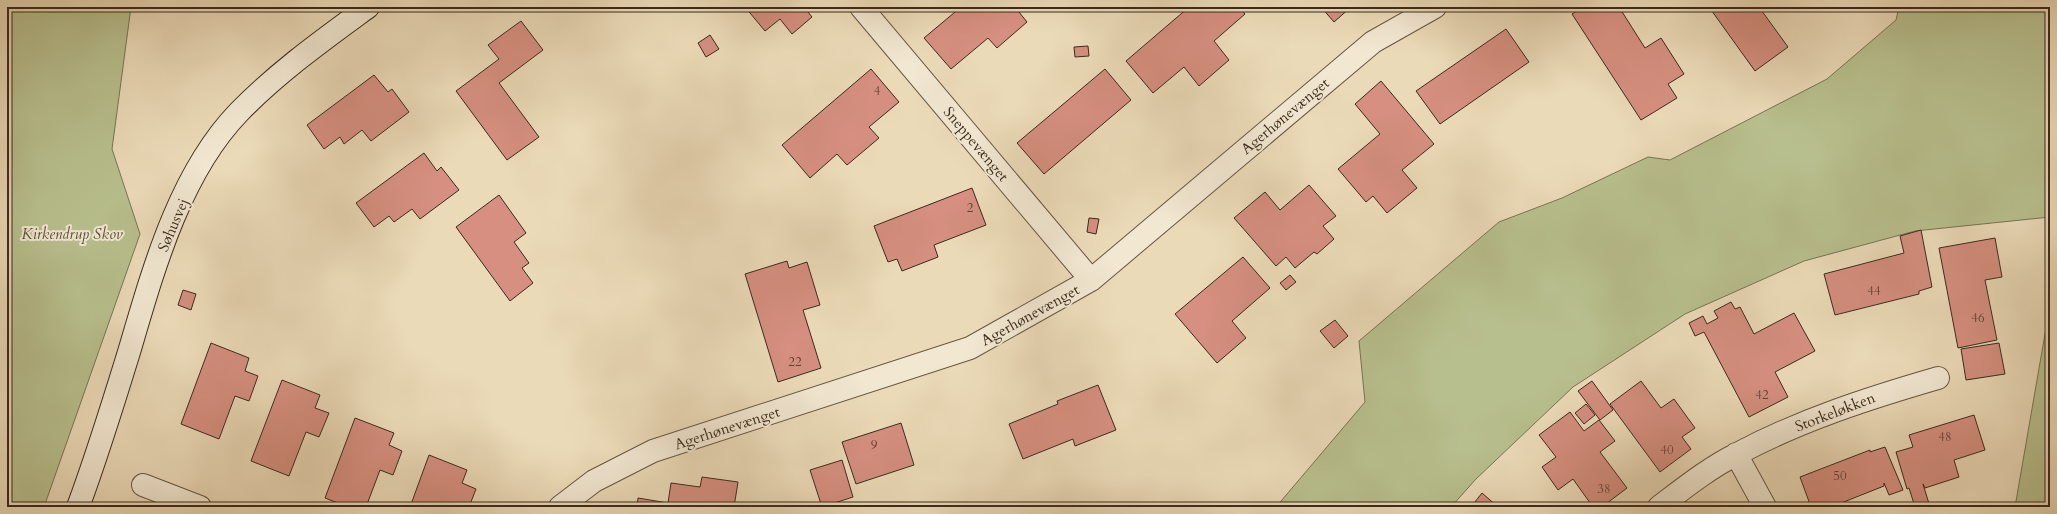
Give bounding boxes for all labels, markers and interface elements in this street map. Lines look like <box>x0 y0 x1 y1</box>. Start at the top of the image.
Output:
street label: Agerhønevænget <box>1237 73 1334 159</box>
house number: 4 <box>874 82 881 100</box>
street label: Sneppevænget <box>939 102 1013 186</box>
street label: Søhusvej <box>153 195 193 255</box>
house number: 2 <box>967 199 974 217</box>
park label: Kirkendrup Skov <box>21 224 123 244</box>
street label: Agerhønevænget <box>977 280 1083 350</box>
house number: 44 <box>1867 282 1881 300</box>
house number: 46 <box>1971 309 1985 327</box>
house number: 22 <box>788 353 802 371</box>
house number: 42 <box>1755 386 1769 404</box>
street label: Storkeløkken <box>1792 387 1878 436</box>
street label: Agerhønevænget <box>672 401 782 454</box>
house number: 48 <box>1938 428 1952 446</box>
house number: 9 <box>871 436 878 454</box>
house number: 40 <box>1660 441 1674 459</box>
house number: 50 <box>1833 467 1847 485</box>
house number: 38 <box>1597 480 1611 498</box>

